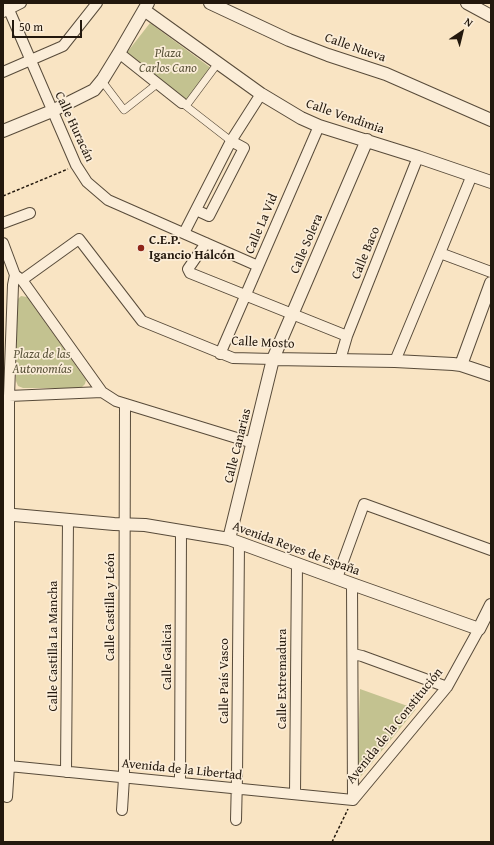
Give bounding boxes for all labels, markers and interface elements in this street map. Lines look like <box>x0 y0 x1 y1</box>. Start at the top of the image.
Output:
scale bar <box>14 12 84 38</box>
north arrow <box>442 12 482 52</box>
text: N <box>461 14 476 31</box>
text: 50 m <box>19 18 43 35</box>
street label: Calle Nueva <box>322 30 388 66</box>
park label: Plaza Carlos Cano <box>139 46 197 77</box>
street label: Calle Huracán <box>51 89 97 165</box>
street label: Calle Vendimia <box>304 96 386 138</box>
street label: Calle La Vid <box>242 192 282 256</box>
street label: Calle Solera <box>287 212 327 276</box>
street label: Calle Baco <box>348 224 384 282</box>
place label: C.E.P. Igancio Halcón <box>149 233 235 264</box>
marker: C.E.P. Igancio Halcón <box>136 243 146 253</box>
street label: Calle Mosto <box>231 334 295 352</box>
park label: Plaza de las Autonomías <box>12 347 72 378</box>
street label: Calle Canarias <box>221 407 255 485</box>
street label: Avenida Reyes de España <box>230 519 362 579</box>
street label: Calle Castilla y León <box>103 553 119 661</box>
street label: Calle Castilla La Mancha <box>46 581 62 711</box>
street label: Calle Galicia <box>160 624 176 690</box>
street label: Calle Extremadura <box>275 629 291 729</box>
street label: Calle País Vasco <box>217 638 233 724</box>
street label: Avenida de la Constitución <box>344 665 446 787</box>
street label: Avenida de la Libertad <box>121 756 243 784</box>

